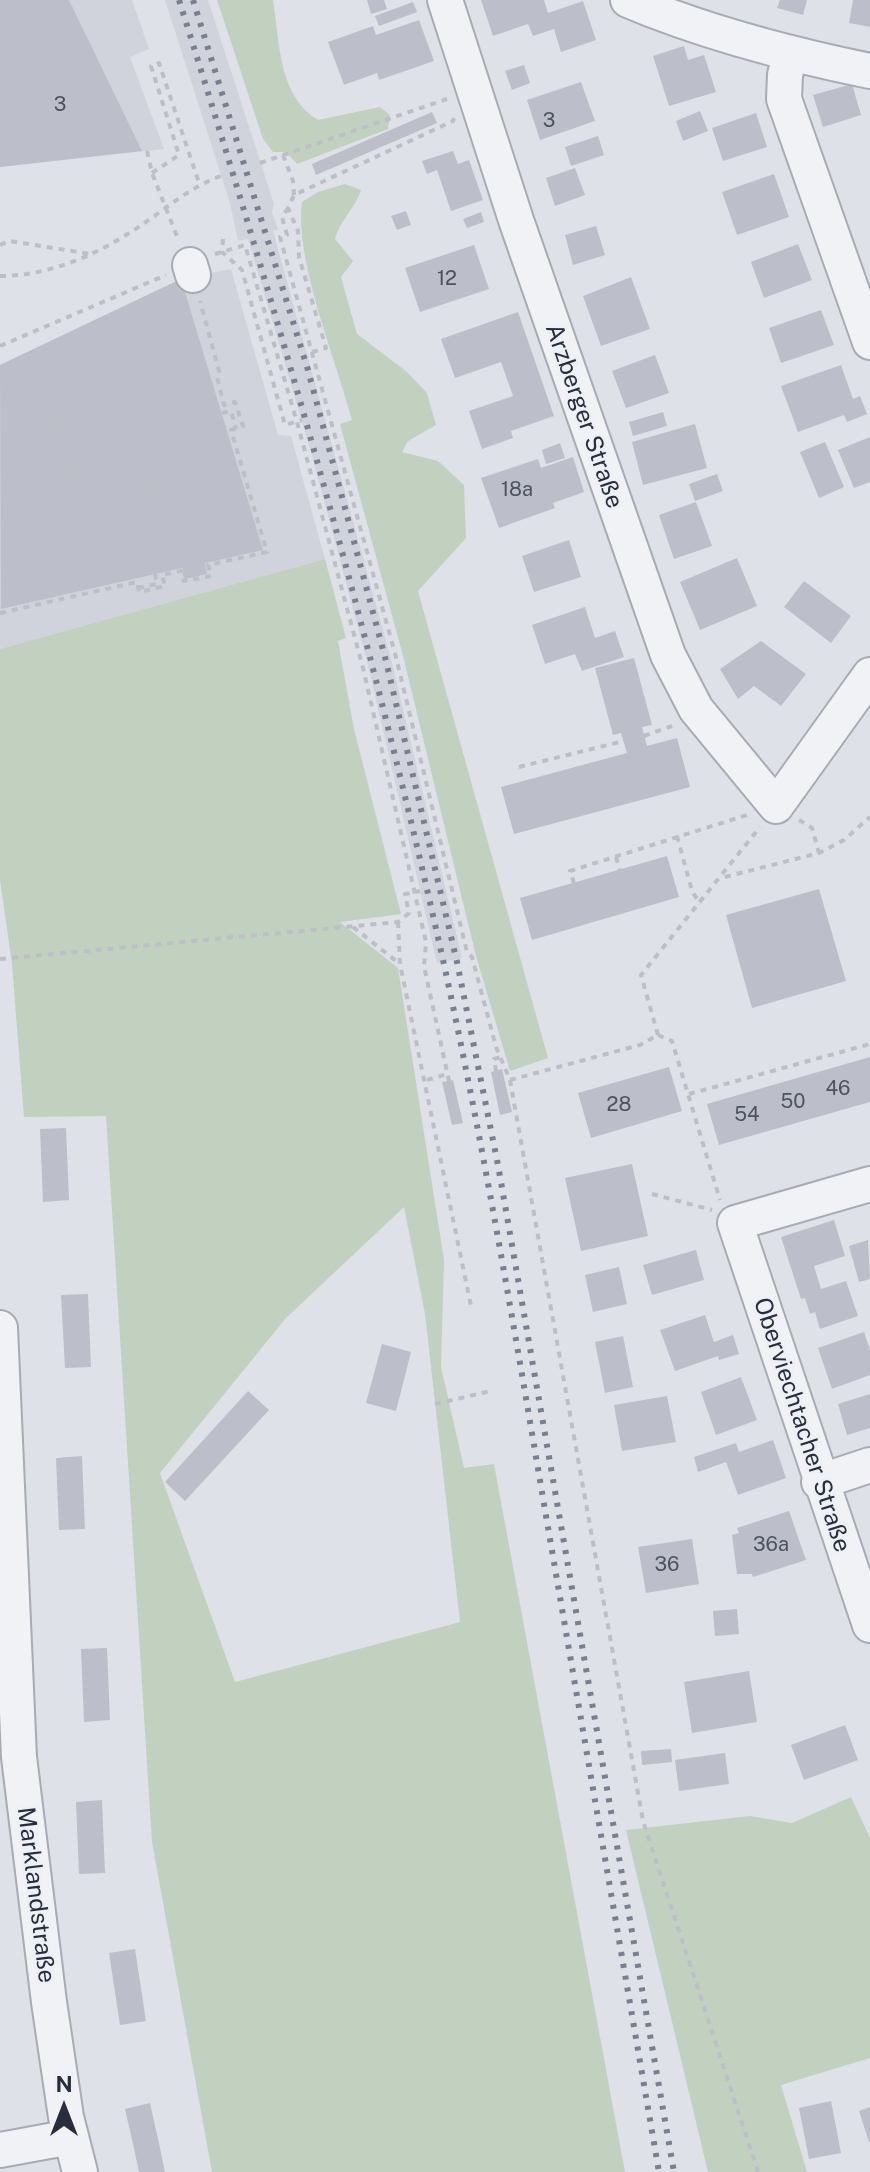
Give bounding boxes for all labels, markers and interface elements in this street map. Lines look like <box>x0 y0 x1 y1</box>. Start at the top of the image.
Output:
house number: 3 <box>54 93 66 117</box>
house number: 3 <box>543 109 555 133</box>
house number: 12 <box>437 267 457 291</box>
street label: Arzberger Straße <box>539 320 629 512</box>
house number: 18a <box>501 478 533 502</box>
house number: 46 <box>825 1077 851 1101</box>
house number: 50 <box>780 1090 806 1114</box>
house number: 28 <box>607 1093 631 1117</box>
house number: 54 <box>734 1103 760 1127</box>
street label: Oberviechtacher Straße <box>747 1294 857 1556</box>
house number: 36a <box>753 1533 789 1557</box>
house number: 36 <box>655 1553 679 1577</box>
street label: Marklandstraße <box>11 1805 61 1985</box>
north arrow <box>24 2068 104 2148</box>
text: N <box>55 2071 73 2097</box>

